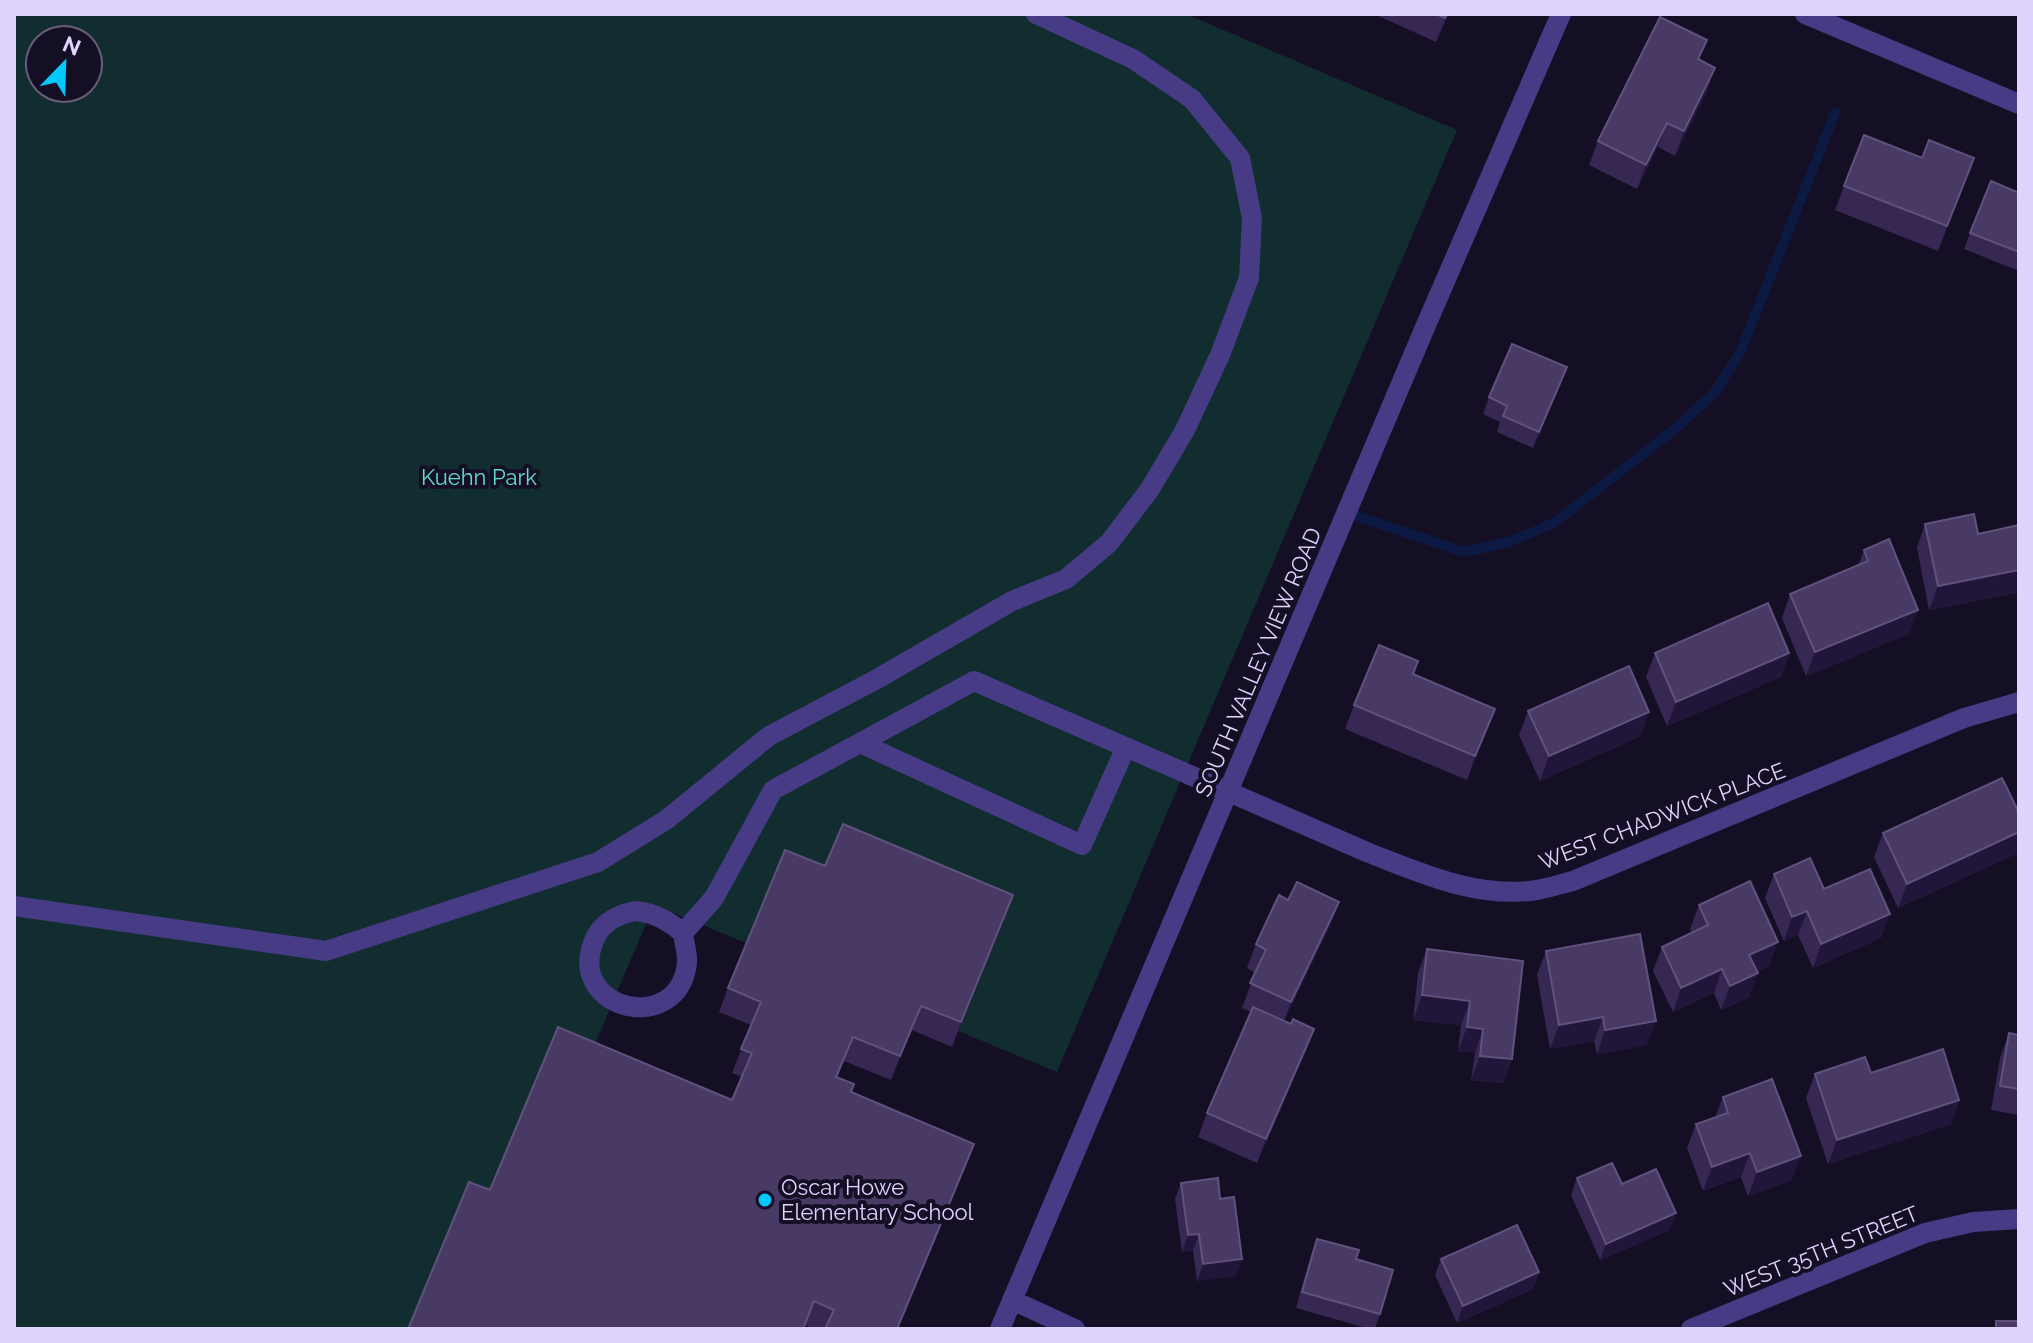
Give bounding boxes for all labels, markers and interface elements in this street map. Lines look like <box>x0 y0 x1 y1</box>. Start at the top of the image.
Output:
north arrow <box>24 24 104 104</box>
text: N <box>59 30 85 61</box>
park label: Kuehn Park <box>421 464 537 490</box>
street label: SOUTH VALLEY VIEW ROAD <box>1189 524 1327 800</box>
street label: WEST CHADWICK PLACE <box>1535 757 1789 875</box>
place label: Oscar Howe Elementary School <box>781 1174 974 1225</box>
marker: Oscar Howe Elementary School <box>756 1191 774 1209</box>
street label: WEST 35TH STREET <box>1720 1200 1923 1302</box>

